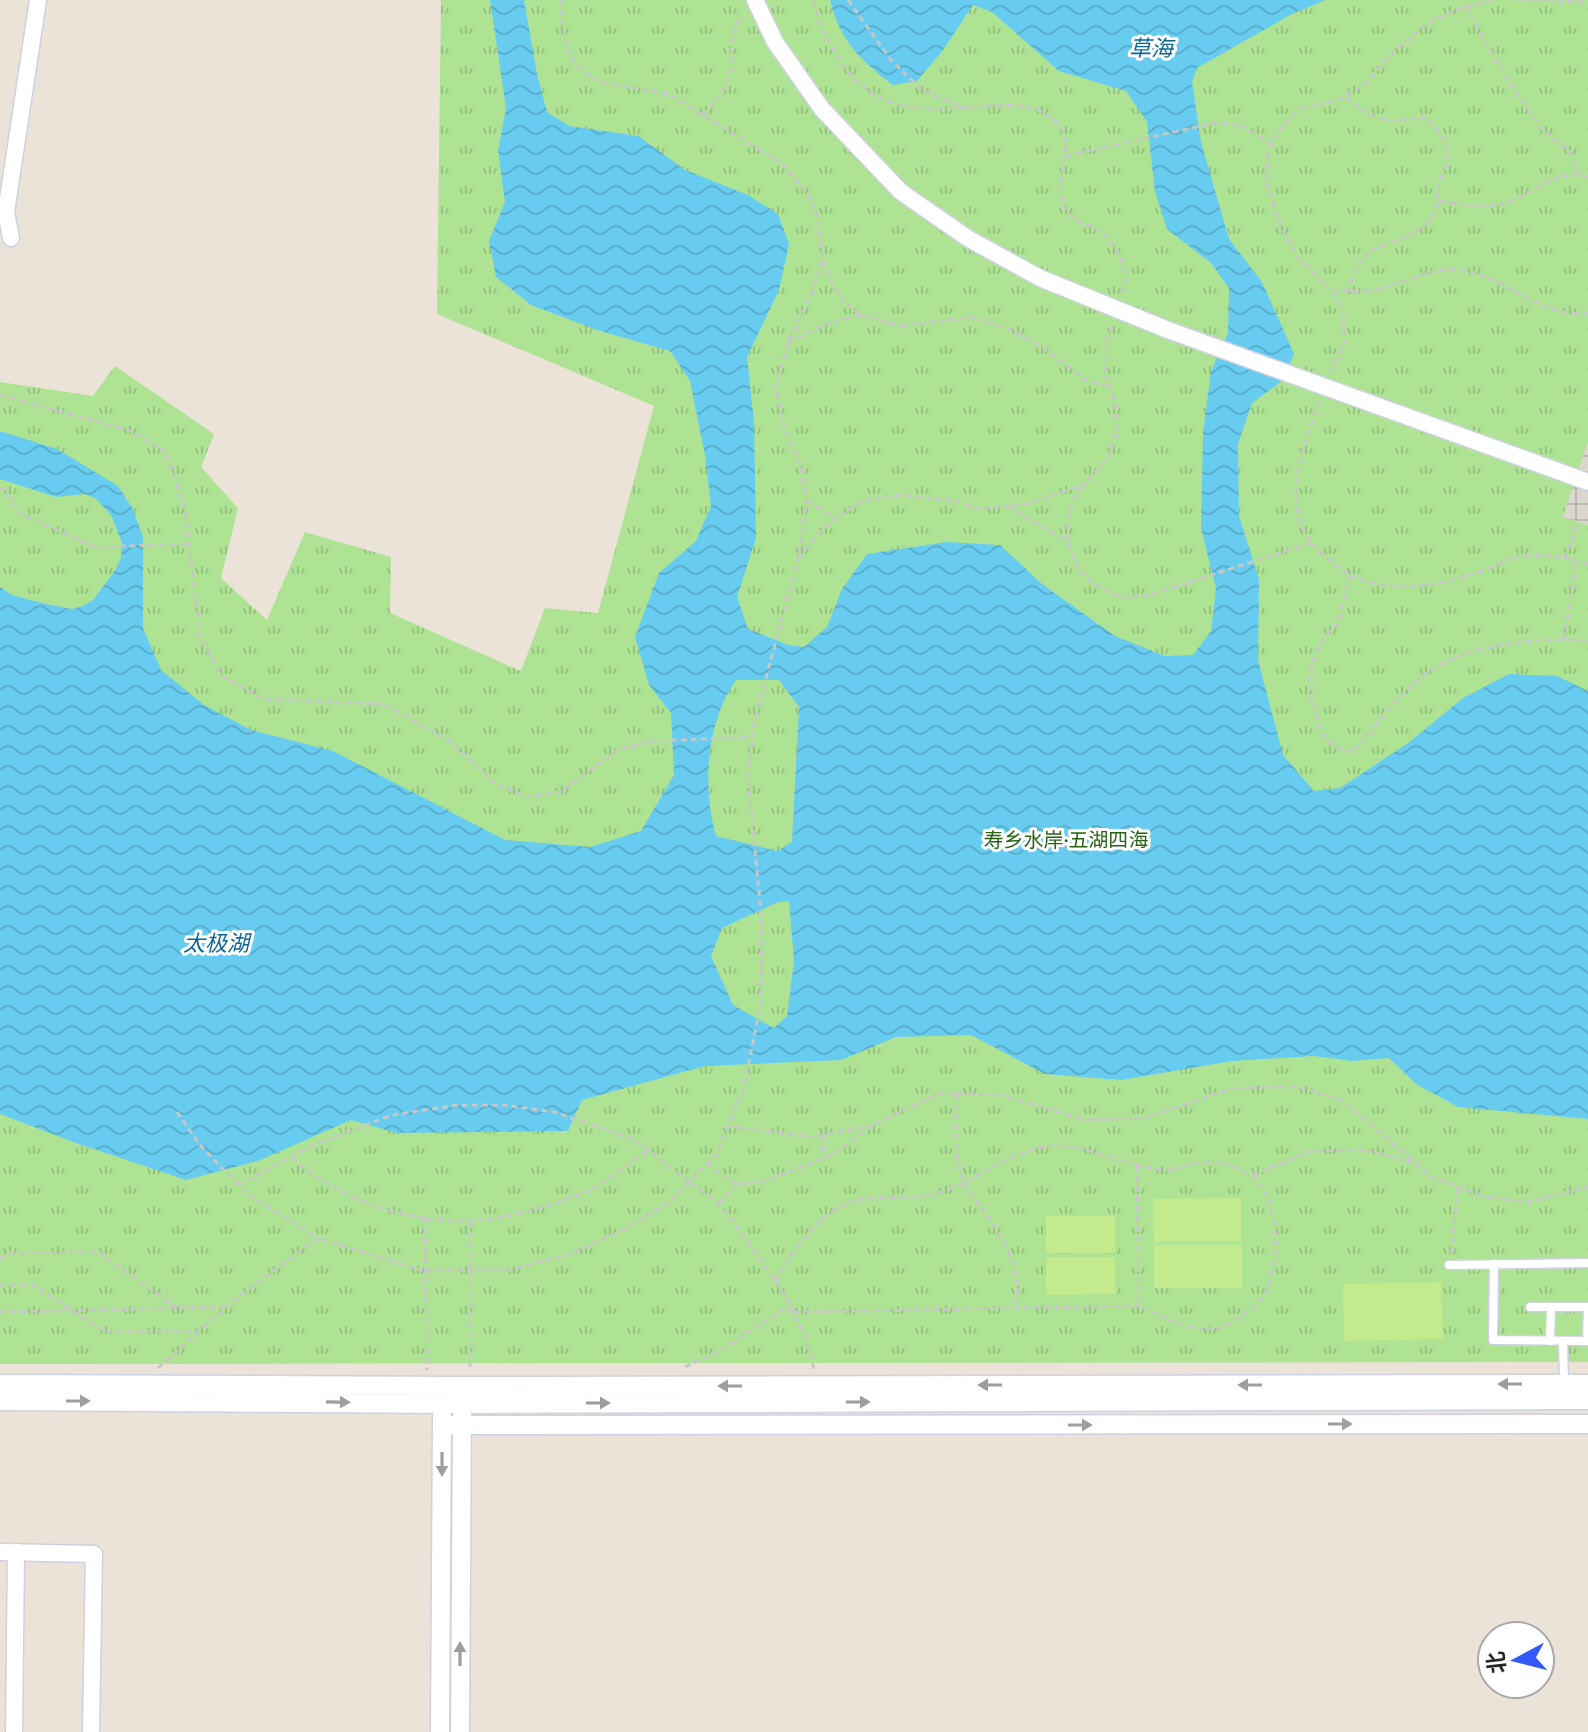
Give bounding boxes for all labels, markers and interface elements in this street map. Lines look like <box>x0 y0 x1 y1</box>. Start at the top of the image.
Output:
water label: 草海 <box>1129 36 1176 62</box>
park label: 寿乡水岸·五湖四海 <box>983 829 1149 853</box>
water label: 太极湖 <box>183 931 252 957</box>
one-way arrow <box>1497 1378 1522 1390</box>
one-way arrow <box>977 1379 1002 1391</box>
one-way arrow <box>1237 1379 1262 1391</box>
one-way arrow <box>717 1380 742 1392</box>
one-way arrow <box>66 1395 91 1407</box>
one-way arrow <box>326 1396 351 1408</box>
one-way arrow <box>846 1396 871 1408</box>
one-way arrow <box>586 1397 611 1409</box>
one-way arrow <box>1328 1418 1353 1430</box>
one-way arrow <box>1068 1419 1093 1431</box>
one-way arrow <box>436 1452 448 1477</box>
north arrow <box>1476 1620 1556 1700</box>
one-way arrow <box>454 1641 466 1666</box>
text: 北 <box>1483 1650 1511 1675</box>

